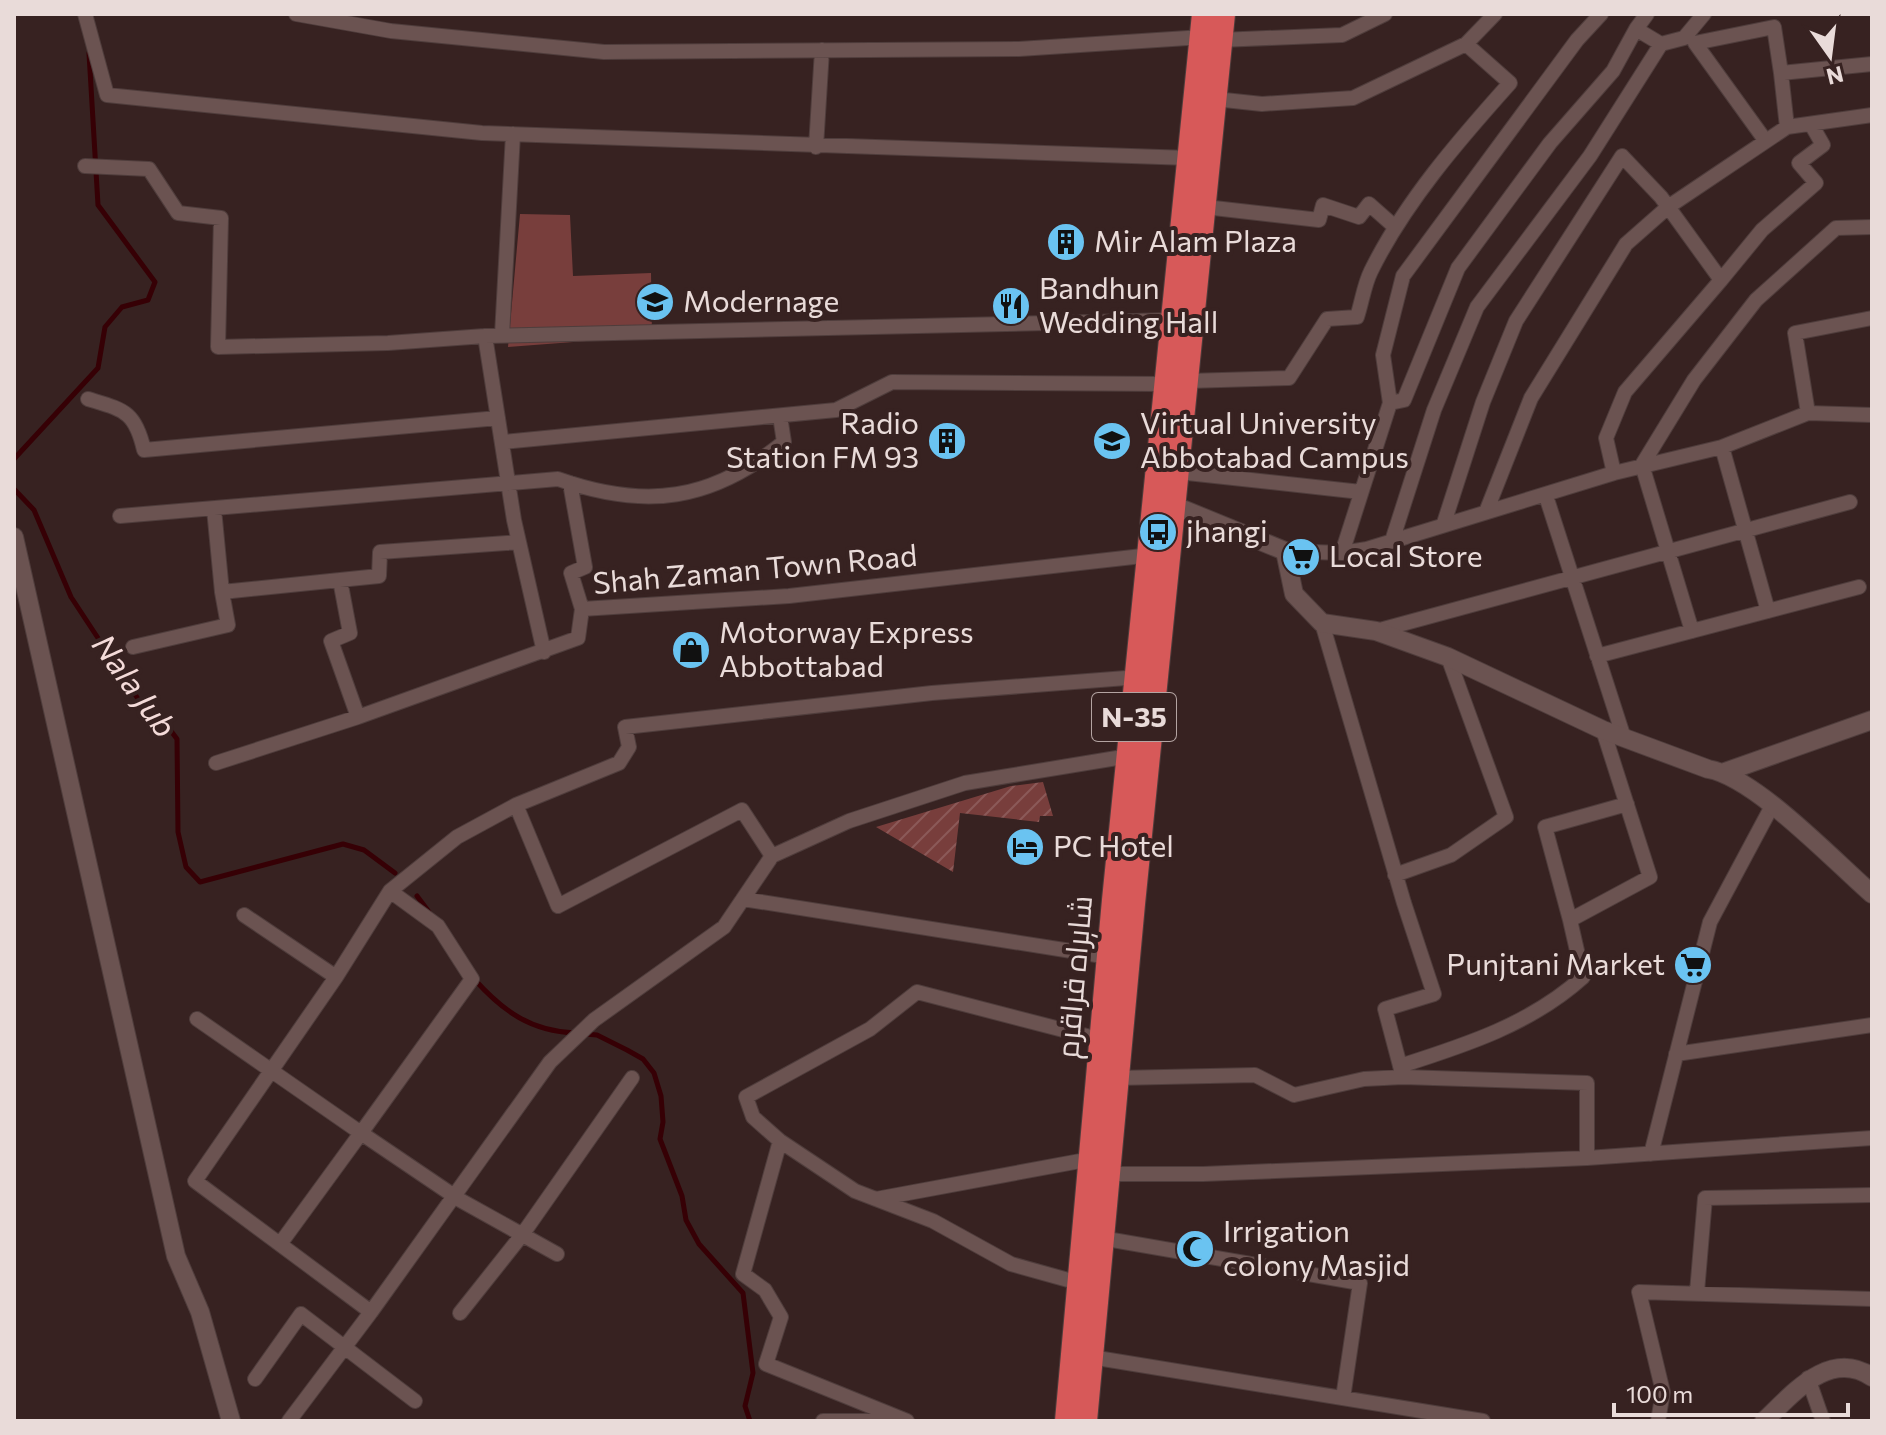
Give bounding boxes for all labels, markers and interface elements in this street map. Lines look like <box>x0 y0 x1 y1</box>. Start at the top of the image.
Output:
north arrow <box>1790 16 1870 96</box>
text: N <box>1824 61 1846 91</box>
building icon: Mir Alam Plaza <box>1045 221 1087 263</box>
place label: Mir Alam Plaza <box>1094 221 1297 258</box>
place label: Bandhun Wedding Hall <box>1039 268 1218 339</box>
school or university icon: Modernage <box>634 281 676 323</box>
place label: Modernage <box>683 281 839 318</box>
restaurant icon: Bandhun Wedding Hall <box>990 285 1032 327</box>
place label: Radio Station FM 93 <box>726 403 919 474</box>
place label: Virtual University Abbotabad Campus <box>1140 403 1409 474</box>
building icon: Radio Station FM 93 <box>926 420 968 462</box>
school or university icon: Virtual University Abbotabad Campus <box>1091 420 1133 462</box>
bus stop icon: jhangi <box>1137 511 1179 553</box>
place label: jhangi <box>1186 511 1268 548</box>
street label: Shah Zaman Town Road <box>591 535 918 600</box>
supermarket icon: Local Store <box>1280 536 1322 578</box>
place label: Local Store <box>1329 536 1483 573</box>
place label: Motorway Express Abbottabad <box>719 612 974 683</box>
water label: Nala Jub <box>85 625 186 744</box>
shop icon: Motorway Express Abbottabad <box>670 629 712 671</box>
road number: N-35 <box>1092 693 1176 741</box>
hotel icon: PC Hotel <box>1004 826 1046 868</box>
place label: PC Hotel <box>1053 826 1174 863</box>
street label: شاہراہ قراقرم <box>1047 894 1102 1060</box>
place label: Punjtani Market <box>1446 944 1665 981</box>
supermarket icon: Punjtani Market <box>1672 944 1714 986</box>
place label: Irrigation colony Masjid <box>1223 1211 1410 1282</box>
mosque icon: Irrigation colony Masjid <box>1174 1228 1216 1270</box>
scale bar <box>1614 1367 1848 1417</box>
text: 100 m <box>1626 1379 1693 1408</box>

